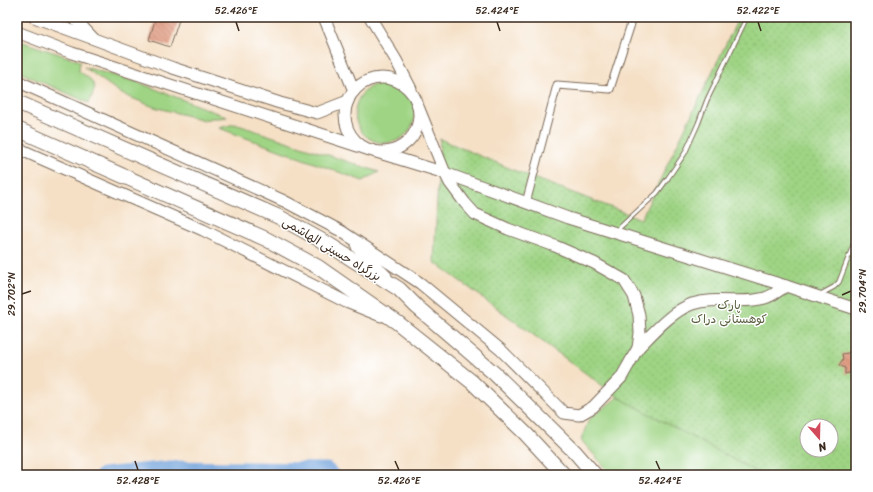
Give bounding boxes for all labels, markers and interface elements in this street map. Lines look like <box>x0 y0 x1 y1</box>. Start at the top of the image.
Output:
text: 52.426°E <box>215 2 259 20</box>
text: 52.424°E <box>476 2 520 20</box>
text: 52.422°E <box>737 2 781 20</box>
street label: بزرگراه حسینی الهاشمی <box>278 211 386 287</box>
text: 29.704°N <box>854 269 872 313</box>
text: 29.702°N <box>3 272 21 316</box>
park label: پارک کوهستانی دراک <box>691 294 767 330</box>
north arrow <box>799 418 839 458</box>
text: N <box>815 436 830 457</box>
text: 52.428°E <box>117 472 161 490</box>
text: 52.426°E <box>378 472 422 490</box>
text: 52.424°E <box>639 472 683 490</box>

